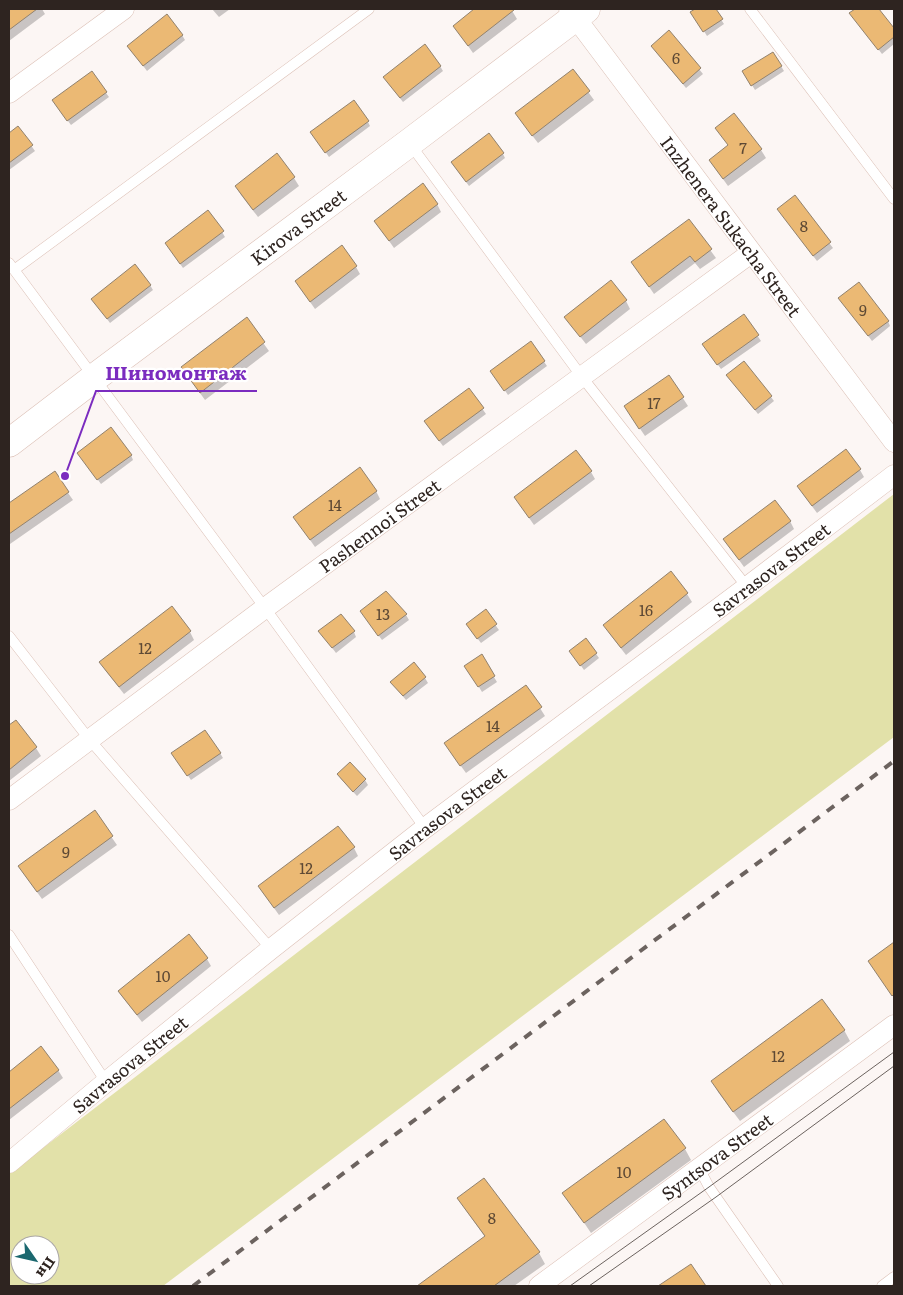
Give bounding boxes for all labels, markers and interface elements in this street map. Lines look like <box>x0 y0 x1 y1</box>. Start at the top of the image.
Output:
house number: 6 <box>672 46 680 69</box>
street label: Inzhenera Sukacha Street <box>655 130 809 322</box>
house number: 7 <box>739 136 747 159</box>
street label: Kirova Street <box>244 181 352 271</box>
house number: 8 <box>800 214 808 237</box>
house number: 9 <box>859 298 867 321</box>
callout: Шиномонтаж <box>96 357 257 391</box>
text: Шиномонтаж <box>105 358 247 386</box>
house number: 17 <box>647 391 661 414</box>
street label: Pashennoi Street <box>312 471 446 578</box>
house number: 14 <box>328 493 342 516</box>
street label: Savrasova Street <box>706 515 836 623</box>
house number: 16 <box>639 598 653 621</box>
house number: 13 <box>376 602 390 625</box>
house number: 12 <box>138 636 152 659</box>
house number: 14 <box>486 714 500 737</box>
street label: Savrasova Street <box>382 758 512 866</box>
house number: 9 <box>62 840 70 863</box>
house number: 12 <box>299 856 313 879</box>
house number: 10 <box>156 964 171 987</box>
street label: Savrasova Street <box>66 1008 193 1119</box>
house number: 12 <box>771 1044 785 1067</box>
street label: Syntsova Street <box>655 1105 778 1206</box>
house number: 10 <box>617 1160 632 1183</box>
house number: 8 <box>488 1206 496 1229</box>
north arrow <box>10 1235 60 1285</box>
text: Пн <box>32 1253 61 1283</box>

